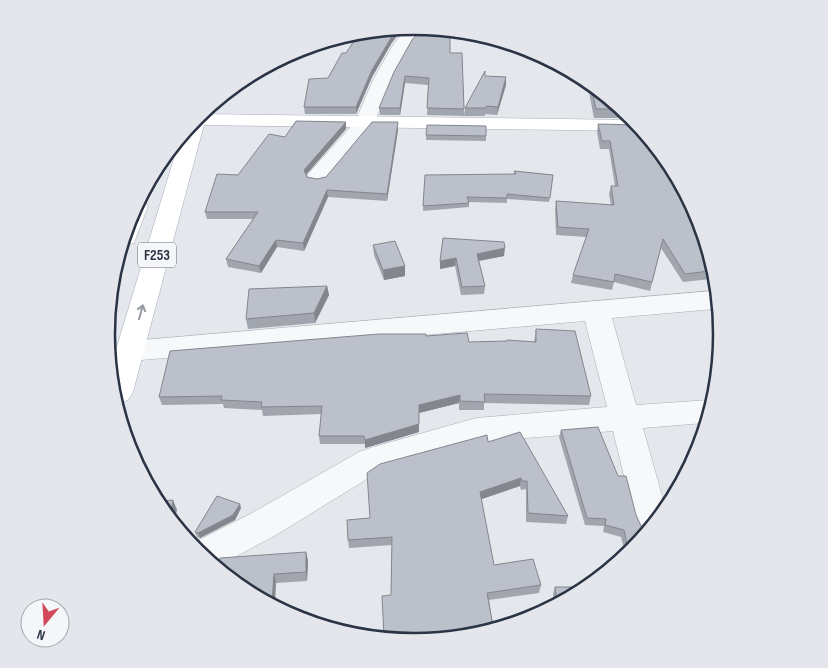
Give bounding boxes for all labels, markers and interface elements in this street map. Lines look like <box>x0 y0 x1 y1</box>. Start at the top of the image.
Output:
road number: F253 <box>138 242 176 268</box>
one-way arrow <box>137 304 147 320</box>
north arrow <box>20 598 70 648</box>
text: N <box>35 626 47 644</box>

